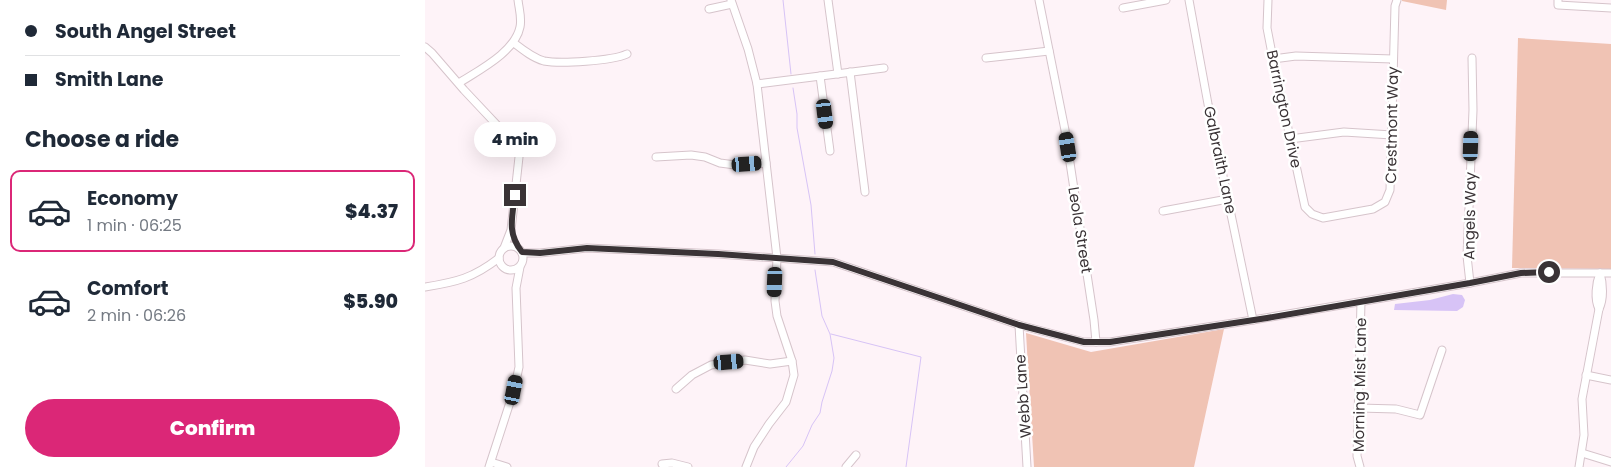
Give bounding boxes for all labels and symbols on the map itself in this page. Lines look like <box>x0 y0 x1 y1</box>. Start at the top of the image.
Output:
street label: Barrington Drive <box>1262 48 1307 170</box>
street label: Crestmont Way <box>1380 66 1403 184</box>
car <box>815 98 834 130</box>
street label: Galbraith Lane <box>1199 104 1242 216</box>
callout: 4 min <box>474 122 556 158</box>
car <box>1058 131 1077 163</box>
car <box>1462 131 1479 161</box>
car <box>731 155 762 173</box>
street label: Angels Way <box>1458 171 1481 260</box>
route end <box>504 184 526 206</box>
street label: Leola Street <box>1063 185 1098 275</box>
route start <box>1538 261 1560 283</box>
car <box>766 267 783 297</box>
street label: Morning Mist Lane <box>1348 318 1371 452</box>
car <box>713 353 744 371</box>
street label: Webb Lane <box>1009 354 1036 439</box>
car <box>503 374 524 406</box>

